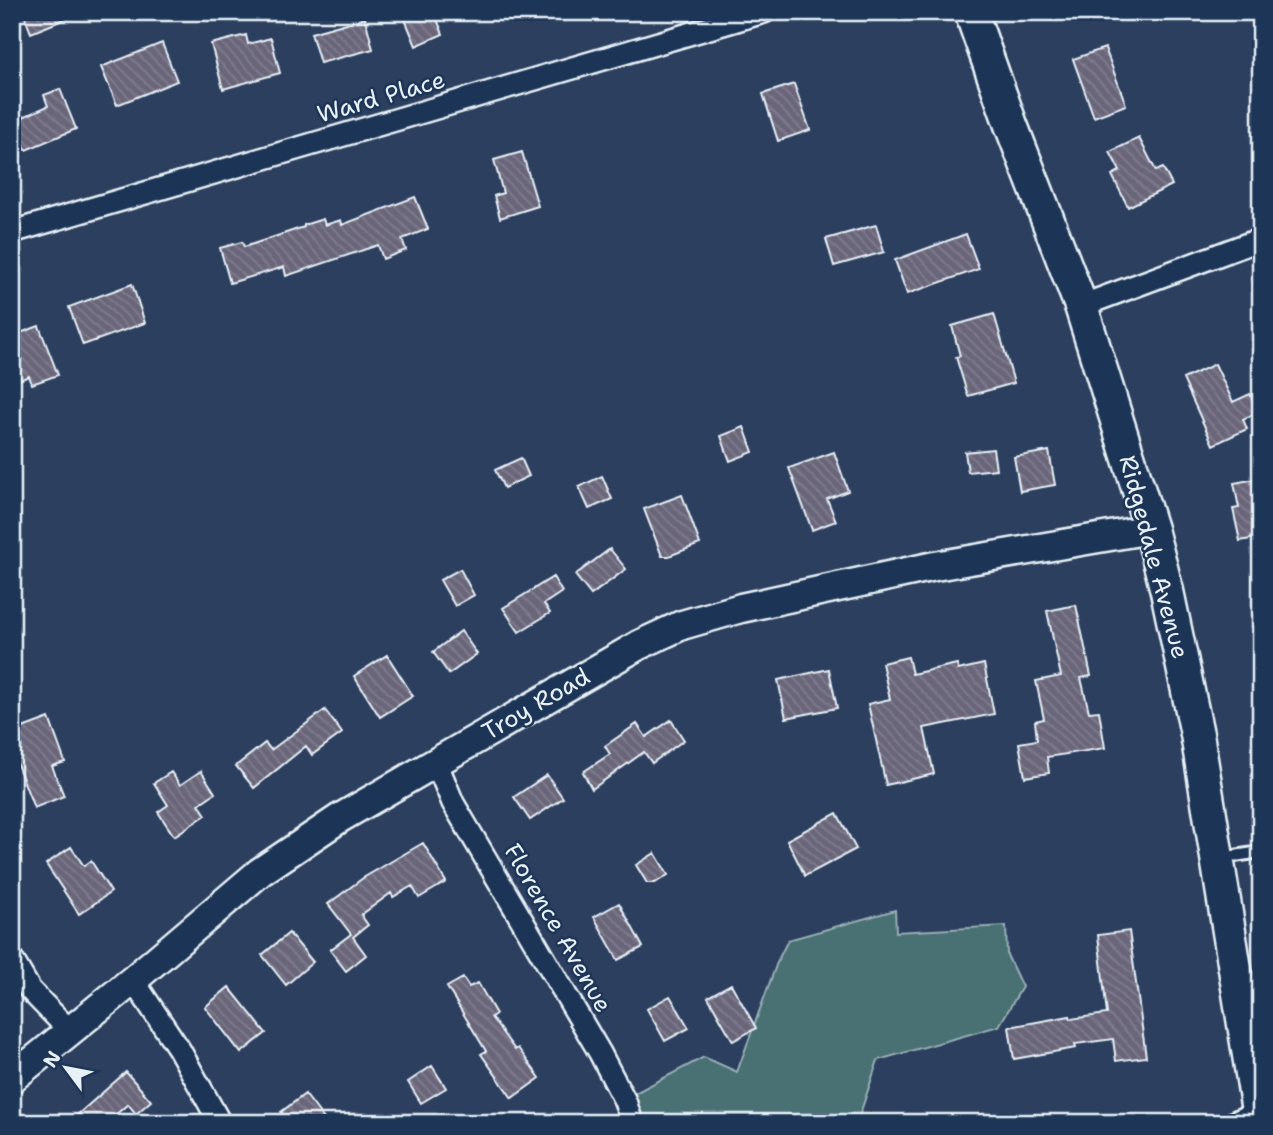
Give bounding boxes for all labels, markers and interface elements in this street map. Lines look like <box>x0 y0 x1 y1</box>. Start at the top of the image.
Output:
street label: Ward Place <box>313 63 449 131</box>
street label: Ridgedale Avenue <box>1111 452 1197 662</box>
street label: Troy Road <box>476 660 596 748</box>
street label: Florence Avenue <box>497 838 619 1018</box>
north arrow <box>32 1034 102 1104</box>
text: N <box>37 1046 67 1072</box>

